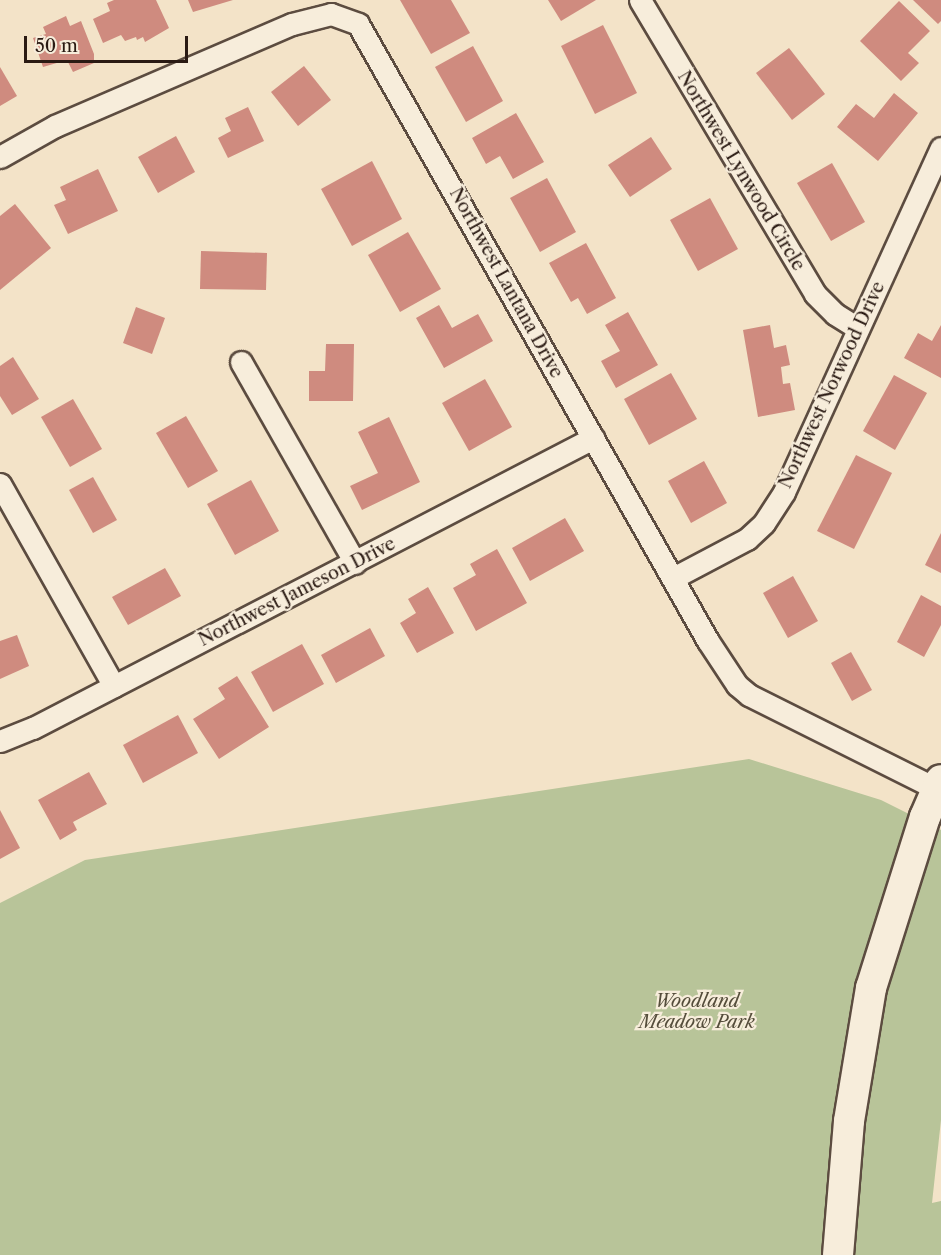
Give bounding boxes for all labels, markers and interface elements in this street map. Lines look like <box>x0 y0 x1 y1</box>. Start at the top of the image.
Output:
scale bar <box>27 24 190 62</box>
text: 50 m <box>35 35 78 57</box>
street label: Northwest Lynwood Circle <box>673 67 809 275</box>
street label: Northwest Lantana Drive <box>445 184 567 382</box>
street label: Northwest Norwood Drive <box>775 278 889 492</box>
street label: Northwest Jameson Drive <box>195 533 399 651</box>
park label: Woodland Meadow Park <box>639 991 755 1034</box>

